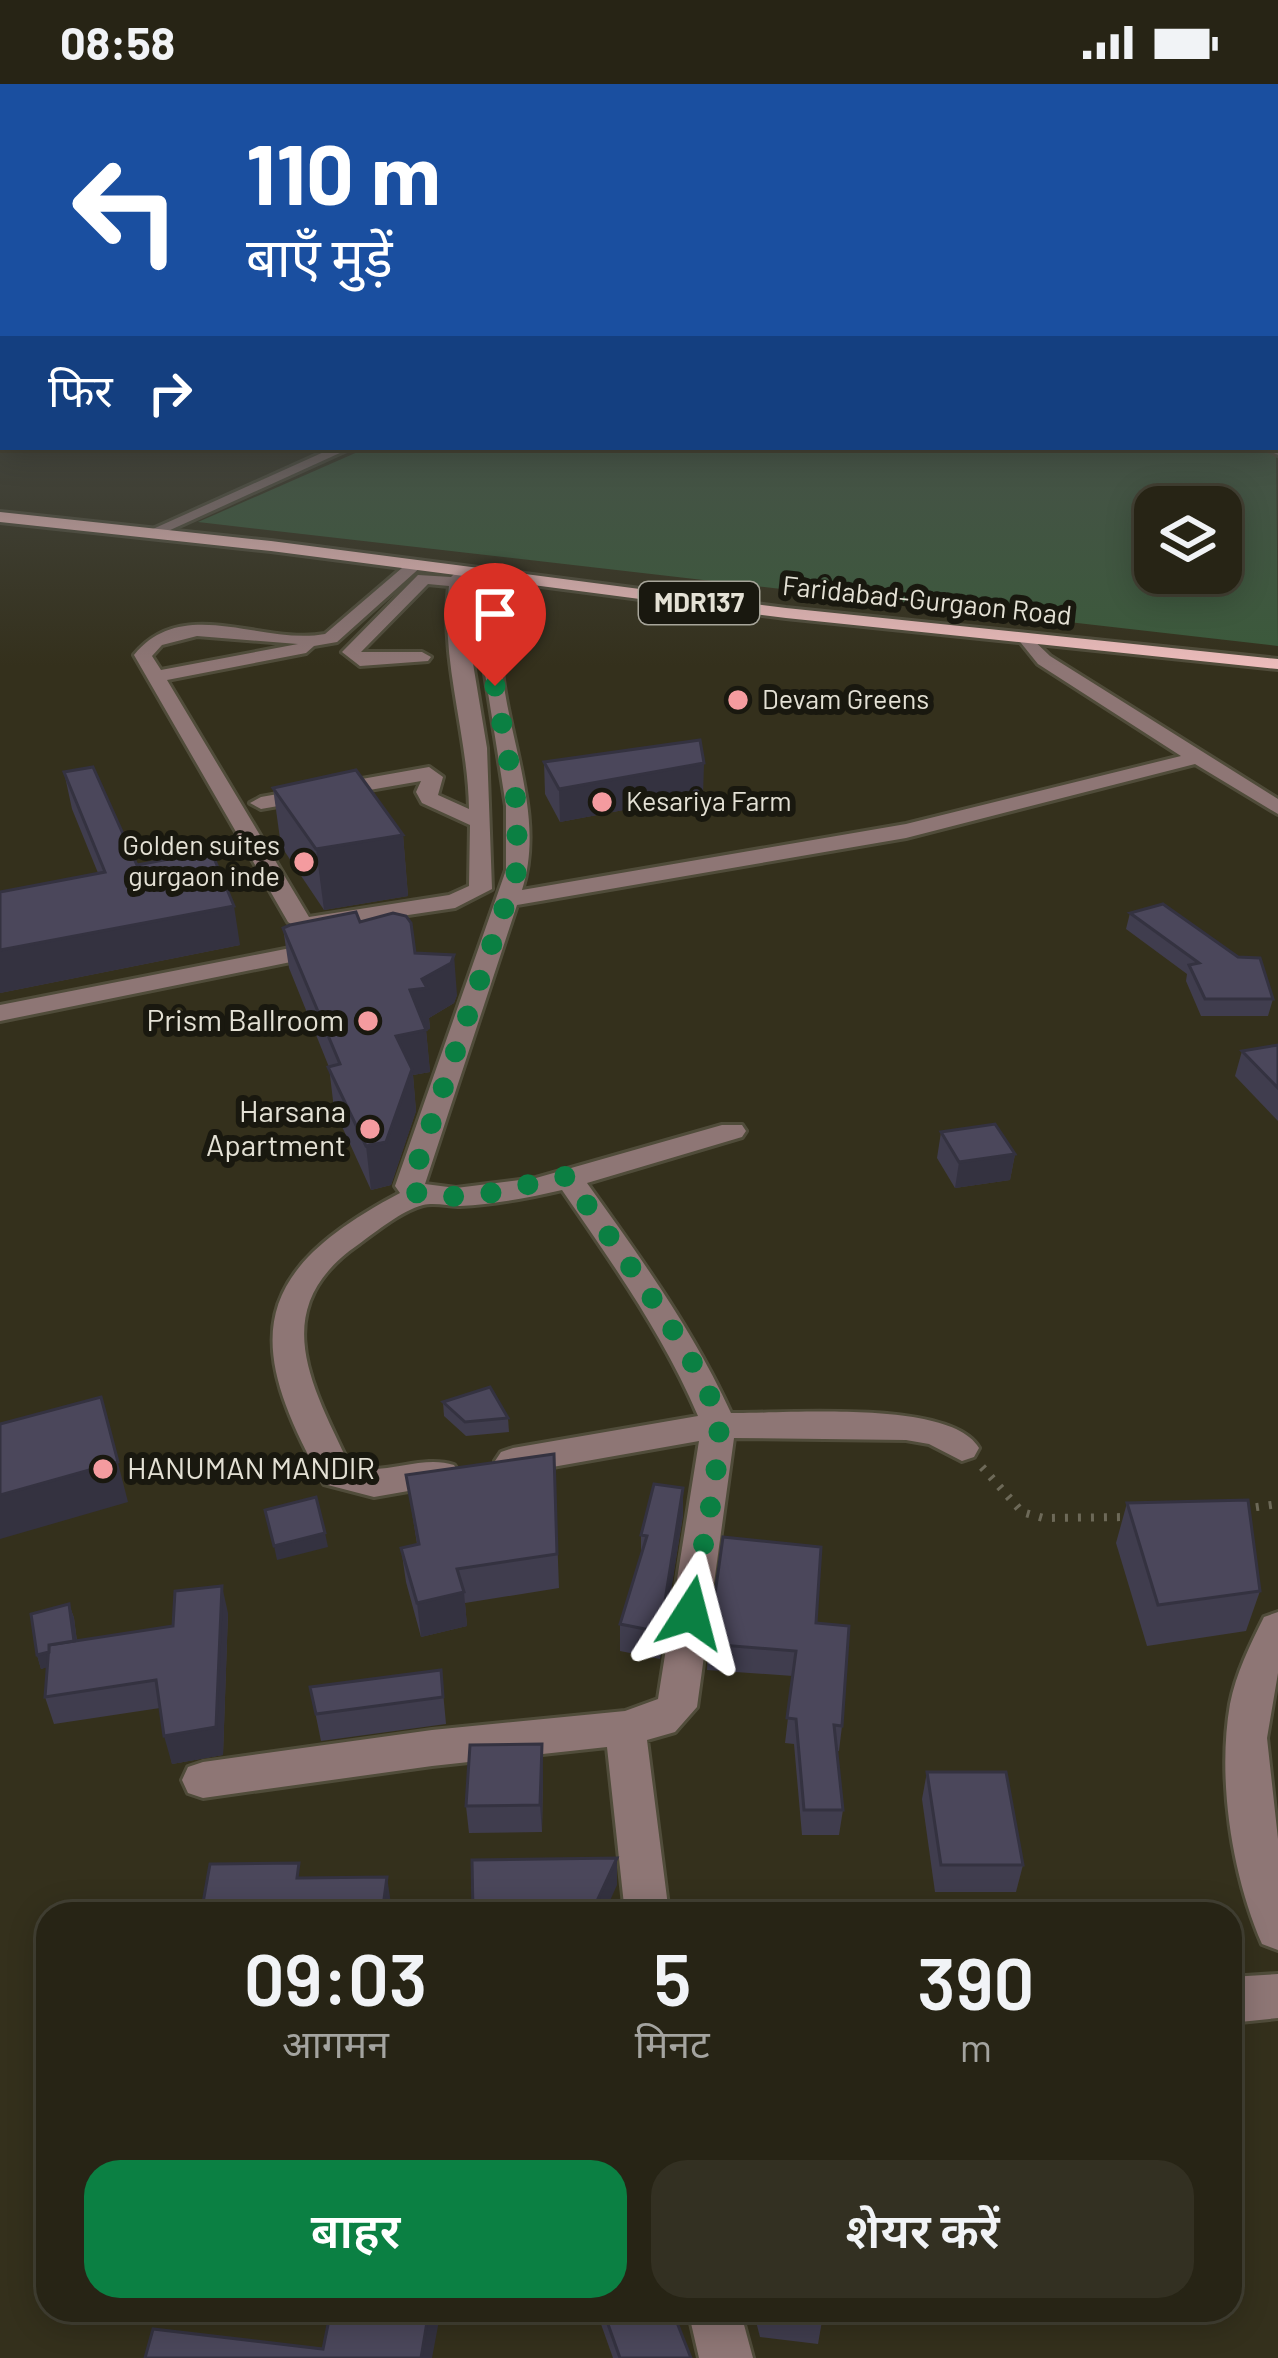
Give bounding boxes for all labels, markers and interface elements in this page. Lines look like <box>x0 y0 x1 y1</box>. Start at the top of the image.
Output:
text: 08:58 <box>60 15 175 69</box>
text: 110 m <box>246 121 441 222</box>
icon: left <box>48 132 204 288</box>
text: बाएँ मुड़ें <box>246 223 393 288</box>
icon: right <box>137 360 203 426</box>
text: फिर <box>48 362 113 416</box>
map controls <box>1134 486 1242 594</box>
button: layers <box>1134 486 1242 594</box>
pin <box>444 563 546 686</box>
street label: Faridabad-Gurgaon Road <box>781 568 1073 630</box>
icon: arrive <box>462 581 528 647</box>
road number: MDR137 <box>639 582 759 624</box>
place label: Devam Greens <box>762 682 929 714</box>
marker: Devam Greens <box>725 687 751 713</box>
place label: Kesariya Farm <box>626 784 792 816</box>
marker: Kesariya Farm <box>589 789 615 815</box>
place label: Golden suites gurgaon inde <box>123 828 280 891</box>
marker: Golden suites gurgaon inde <box>291 849 317 875</box>
place label: Prism Ballroom <box>146 1001 344 1037</box>
marker: Prism Ballroom <box>355 1008 381 1034</box>
place label: Harsana Apartment <box>206 1092 346 1162</box>
marker: Harsana Apartment <box>357 1116 383 1142</box>
place label: HANUMAN MANDIR <box>127 1449 375 1485</box>
marker: HANUMAN MANDIR <box>90 1456 116 1482</box>
position arrow <box>628 1550 754 1676</box>
text: 09:03 <box>244 1934 427 2020</box>
text: 5 <box>653 1934 691 2020</box>
text: 390 <box>917 1938 1034 2024</box>
text: आगमन <box>282 2019 389 2066</box>
text: मिनट <box>635 2019 710 2066</box>
text: m <box>960 2023 992 2070</box>
button: बाहर <box>84 2160 627 2298</box>
button: शेयर करें <box>651 2160 1194 2298</box>

